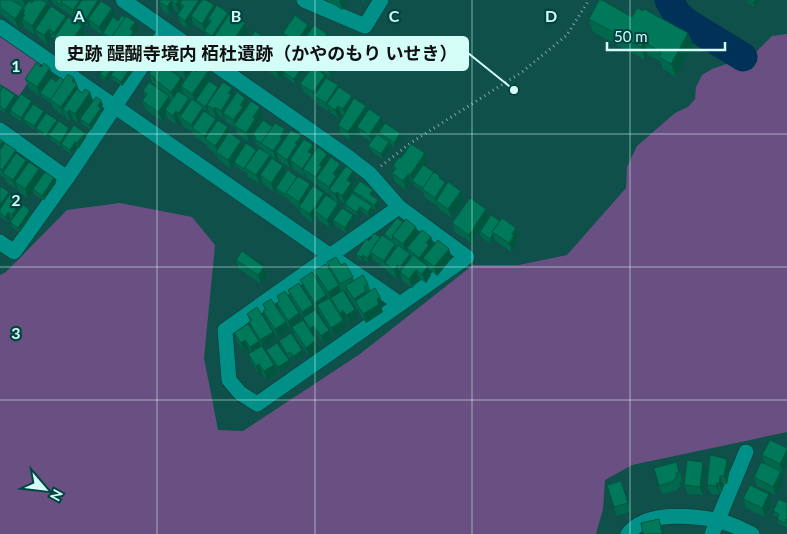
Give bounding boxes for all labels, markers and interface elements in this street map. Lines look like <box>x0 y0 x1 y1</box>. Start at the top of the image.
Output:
text: A <box>72 6 85 25</box>
text: B <box>231 6 241 25</box>
text: C <box>389 6 400 25</box>
text: D <box>545 6 557 25</box>
scale bar <box>607 20 724 52</box>
text: 50 m <box>614 27 648 45</box>
callout: 史跡 醍醐寺境内 栢杜遺跡（かやのもり いせき） <box>56 37 468 70</box>
text: 史跡 醍醐寺境内 栢杜遺跡（かやのもり いせき） <box>66 42 458 64</box>
text: 1 <box>11 56 21 75</box>
text: 2 <box>11 190 21 209</box>
text: 3 <box>11 323 21 342</box>
north arrow <box>20 464 70 514</box>
text: N <box>47 487 67 504</box>

